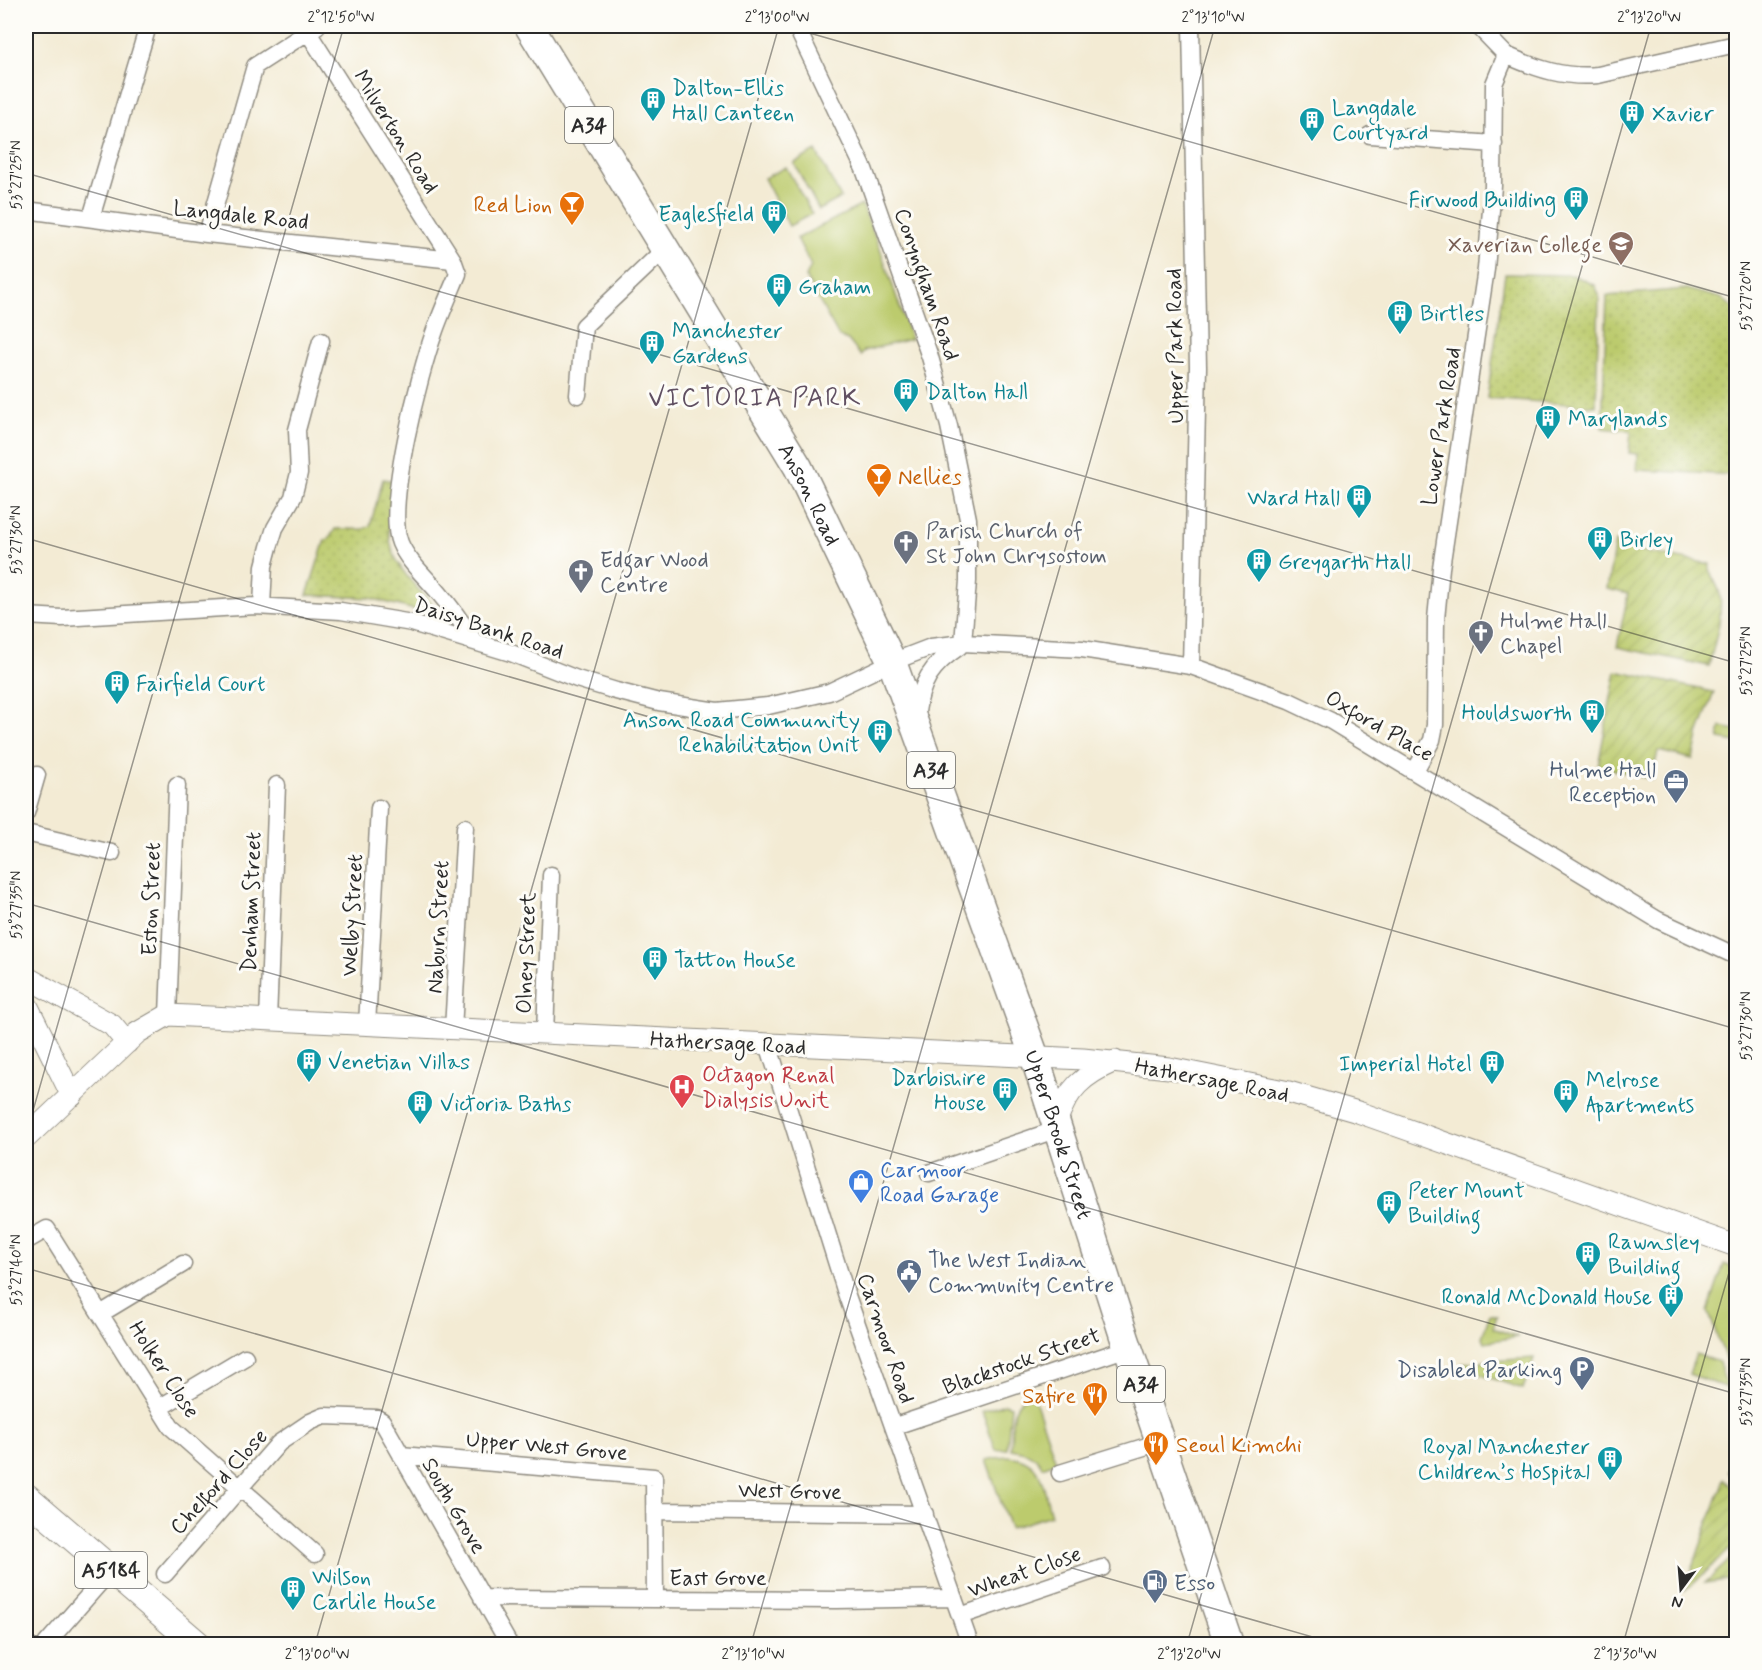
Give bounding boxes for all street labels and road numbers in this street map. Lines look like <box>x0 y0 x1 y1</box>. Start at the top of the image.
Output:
street label: Milverton Road <box>346 65 445 199</box>
road number: A34 <box>565 107 613 143</box>
street label: Langdale Road <box>171 195 310 240</box>
street label: Conyngham Road <box>884 205 965 365</box>
street label: Upper Park Road <box>1161 268 1191 424</box>
street label: Lower Park Road <box>1416 345 1468 507</box>
street label: Anson Road <box>771 438 846 551</box>
street label: Daisy Bank Road <box>410 591 567 666</box>
street label: Oxford Place <box>1319 685 1438 771</box>
road number: A34 <box>907 752 955 788</box>
street label: Denham Street <box>236 831 268 973</box>
street label: Eston Street <box>136 842 168 956</box>
street label: Welby Street <box>336 853 370 977</box>
street label: Naburn Street <box>422 860 456 995</box>
street label: Olney Street <box>511 892 543 1014</box>
street label: Hathersage Road <box>649 1026 807 1065</box>
street label: Upper Brook Street <box>1017 1046 1098 1223</box>
street label: Hathersage Road <box>1132 1052 1291 1113</box>
street label: Carmoor Road <box>850 1270 920 1407</box>
street label: Holker Close <box>121 1316 205 1424</box>
street label: Blackstock Street <box>939 1322 1104 1402</box>
road number: A34 <box>1117 1366 1165 1402</box>
street label: Chelford Close <box>164 1423 276 1543</box>
street label: Upper West Grove <box>465 1426 629 1468</box>
street label: South Grove <box>415 1453 492 1559</box>
street label: West Grove <box>738 1477 842 1507</box>
street label: Wheat Close <box>964 1540 1085 1605</box>
road number: A5184 <box>75 1552 147 1588</box>
street label: East Grove <box>669 1565 767 1593</box>

